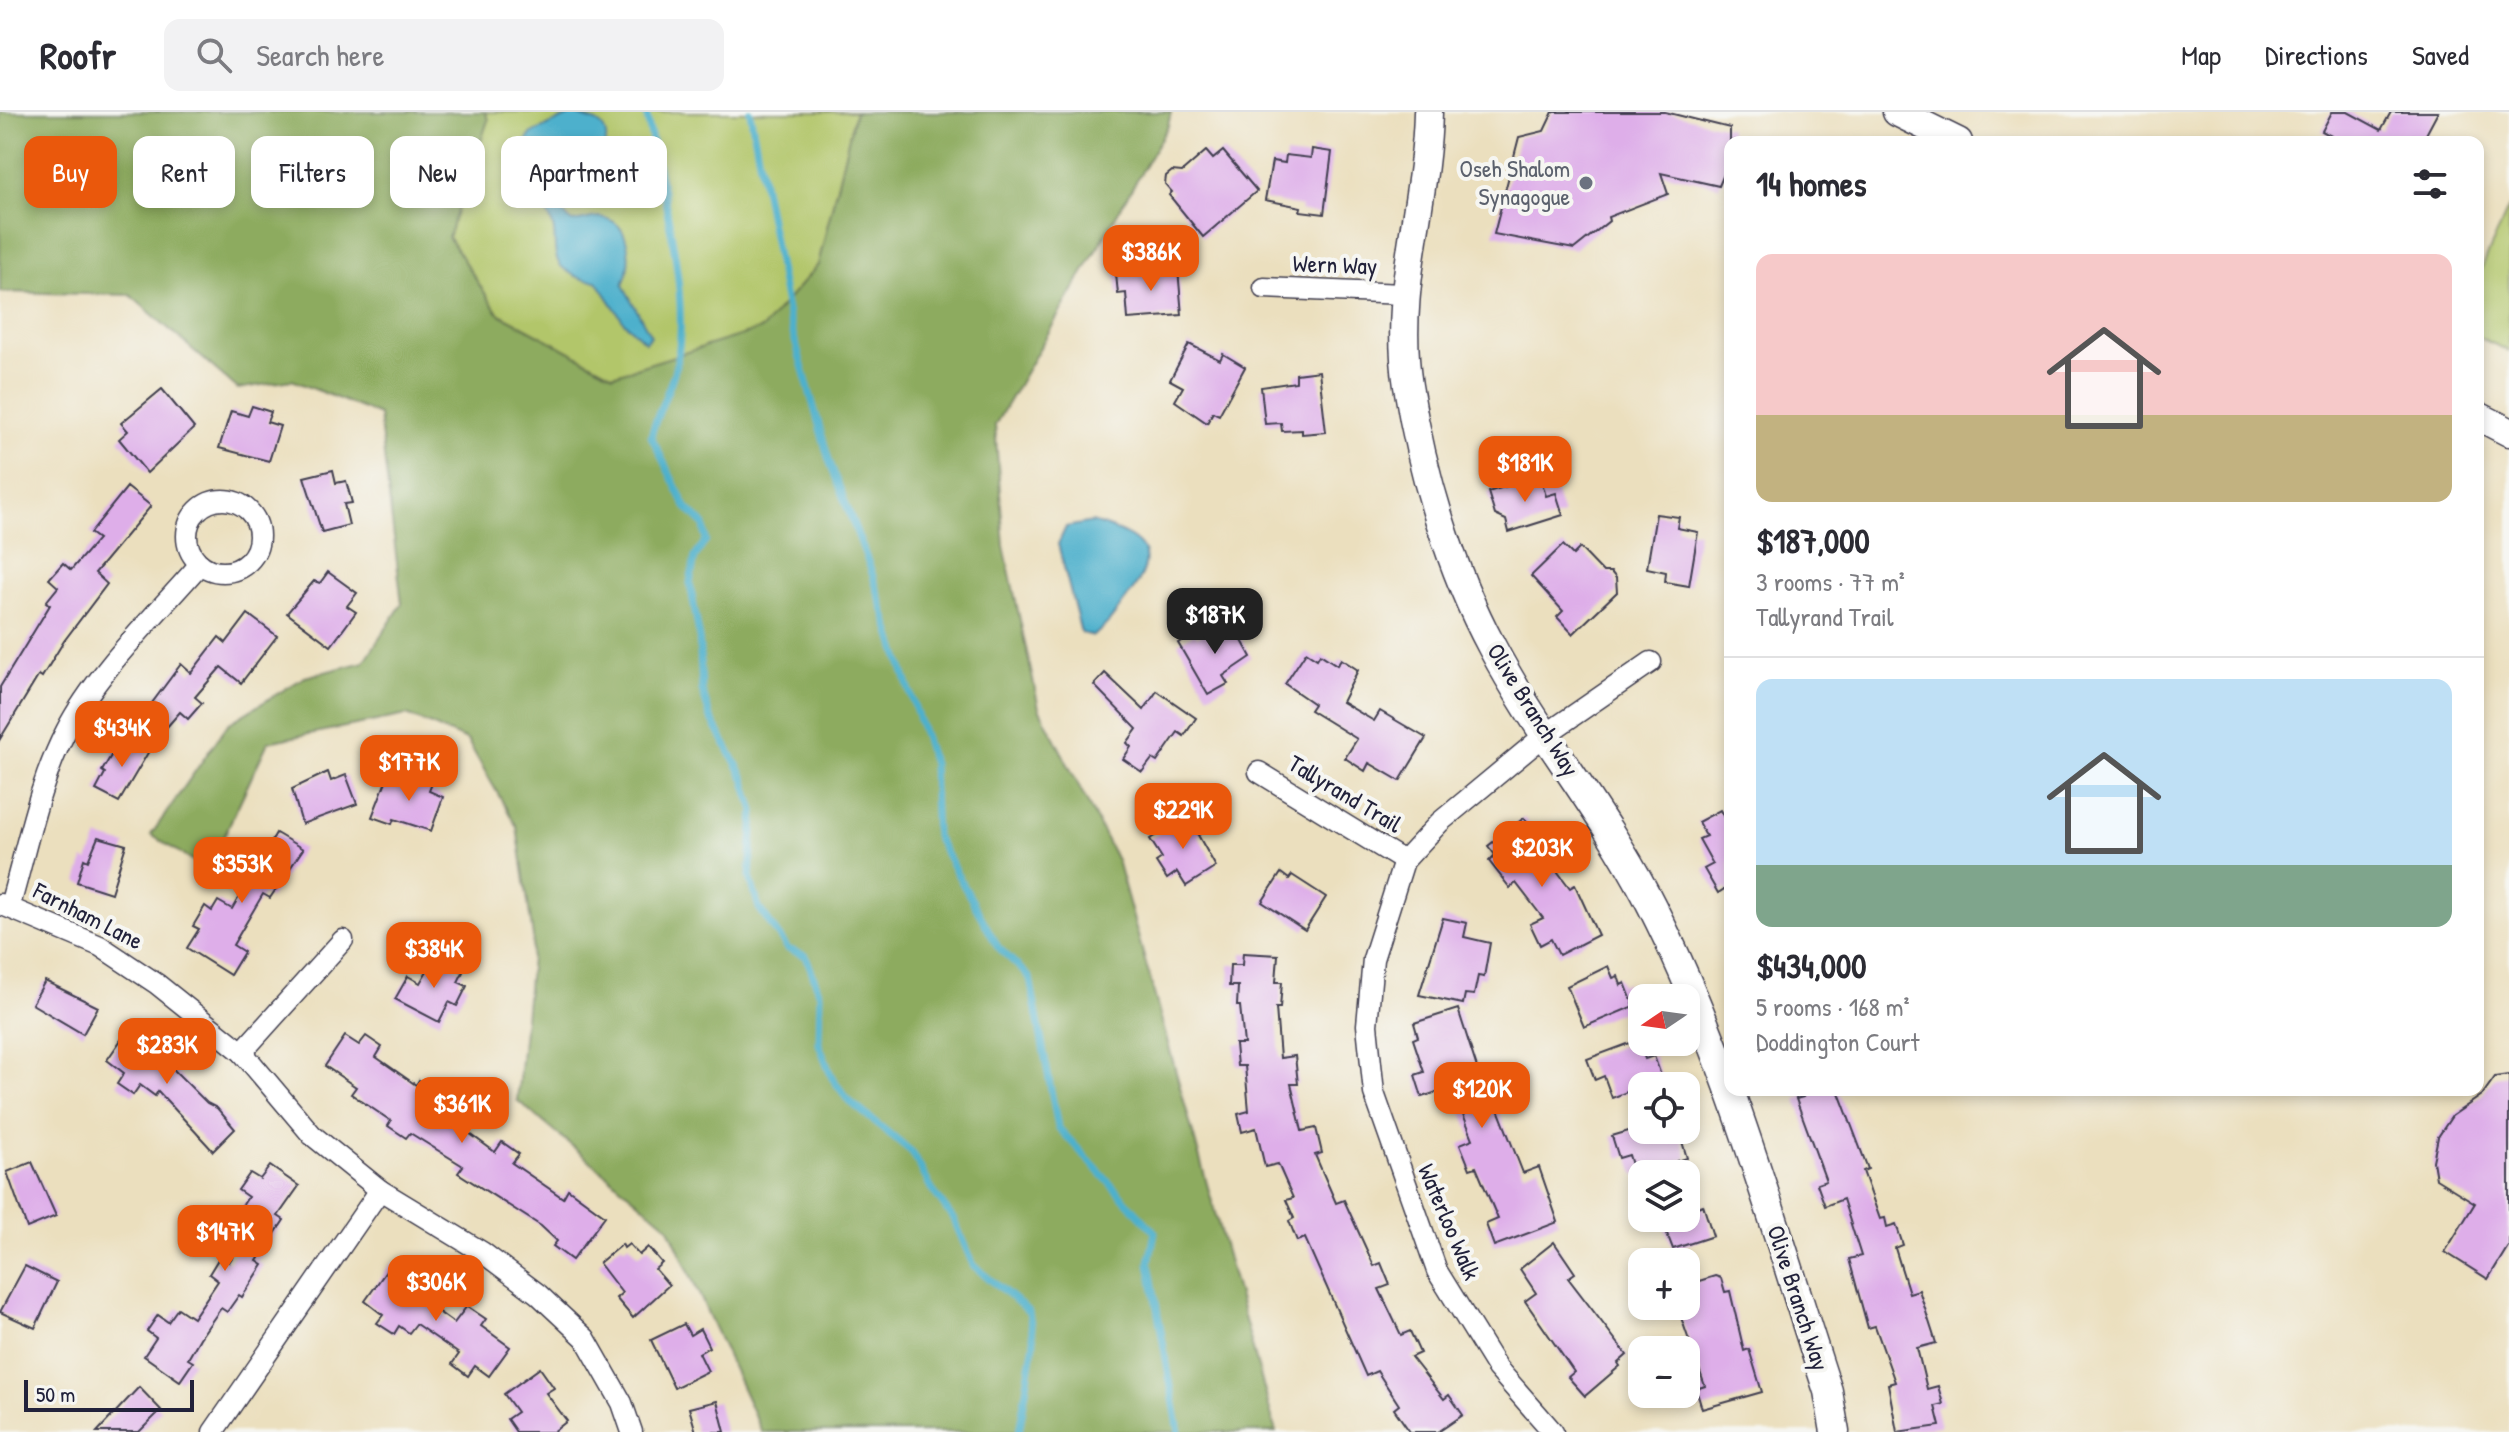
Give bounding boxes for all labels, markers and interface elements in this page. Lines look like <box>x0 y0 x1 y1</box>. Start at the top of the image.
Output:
search box <box>164 19 724 91</box>
text: Roofr <box>40 29 116 81</box>
icon: search <box>192 33 236 77</box>
text: Search here <box>256 35 384 75</box>
text: Map <box>2181 36 2221 74</box>
text: Directions <box>2265 36 2368 74</box>
text: Saved <box>2412 36 2469 74</box>
chip: Buy <box>24 136 117 208</box>
chip: Rent <box>133 136 235 208</box>
chip: Filters <box>251 136 374 208</box>
chip: New <box>390 136 485 208</box>
chip: Apartment <box>501 136 667 208</box>
place label: Oseh Shalom Synagogue <box>1459 152 1570 212</box>
text: 14 homes <box>1756 161 1867 207</box>
icon: filters <box>2408 162 2452 206</box>
marker: Oseh Shalom Synagogue <box>1577 174 1595 192</box>
pin: $386K <box>1095 225 1207 293</box>
text: $386K <box>1121 233 1181 268</box>
street label: Wern Way <box>1292 247 1378 281</box>
icon: home <box>2032 306 2176 450</box>
pin: $181K <box>1469 436 1581 504</box>
text: $181K <box>1497 444 1553 479</box>
text: $187,000 <box>1756 518 1870 564</box>
text: 3 rooms · 77 m² <box>1756 564 1905 599</box>
pin: $187K <box>1159 588 1271 656</box>
text: $187K <box>1185 596 1245 631</box>
text: Tallyrand Trail <box>1756 599 1894 634</box>
street label: Olive Branch Way <box>1480 637 1587 782</box>
pin: $434K <box>66 701 178 769</box>
text: $434K <box>93 709 151 744</box>
icon: home <box>2032 731 2176 875</box>
pin: $177K <box>353 735 465 803</box>
text: $177K <box>378 743 440 778</box>
street label: Tallyrand Trail <box>1283 747 1409 840</box>
pin: $229K <box>1127 783 1239 851</box>
text: $229K <box>1153 791 1213 826</box>
pin: $203K <box>1486 821 1598 889</box>
text: $203K <box>1511 829 1573 864</box>
pin: $353K <box>186 837 298 905</box>
text: $353K <box>211 845 273 880</box>
street label: Farnham Lane <box>27 873 149 956</box>
pin: $384K <box>378 922 490 990</box>
text: $384K <box>404 930 464 965</box>
text: $434,000 <box>1756 943 1867 989</box>
north arrow <box>1628 984 1700 1056</box>
map controls <box>1628 984 1700 1408</box>
text: 5 rooms · 168 m² <box>1756 989 1910 1024</box>
pin: $283K <box>111 1018 223 1086</box>
text: Doddington Court <box>1756 1024 1920 1059</box>
text: $283K <box>136 1026 198 1061</box>
pin: $120K <box>1426 1062 1538 1130</box>
text: $120K <box>1452 1070 1512 1105</box>
button: locate <box>1628 1072 1700 1144</box>
pin: $361K <box>406 1077 518 1145</box>
text: $361K <box>433 1085 491 1120</box>
street label: Waterloo Walk <box>1411 1159 1489 1285</box>
button: layers <box>1628 1160 1700 1232</box>
pin: $147K <box>169 1205 281 1273</box>
text: $147K <box>196 1213 254 1248</box>
street label: Olive Branch Way <box>1760 1221 1837 1374</box>
button: + <box>1628 1248 1700 1320</box>
pin: $306K <box>380 1255 492 1323</box>
text: $306K <box>406 1263 466 1298</box>
button: − <box>1628 1336 1700 1408</box>
scale bar <box>24 1376 194 1412</box>
text: 50 m <box>36 1379 75 1409</box>

